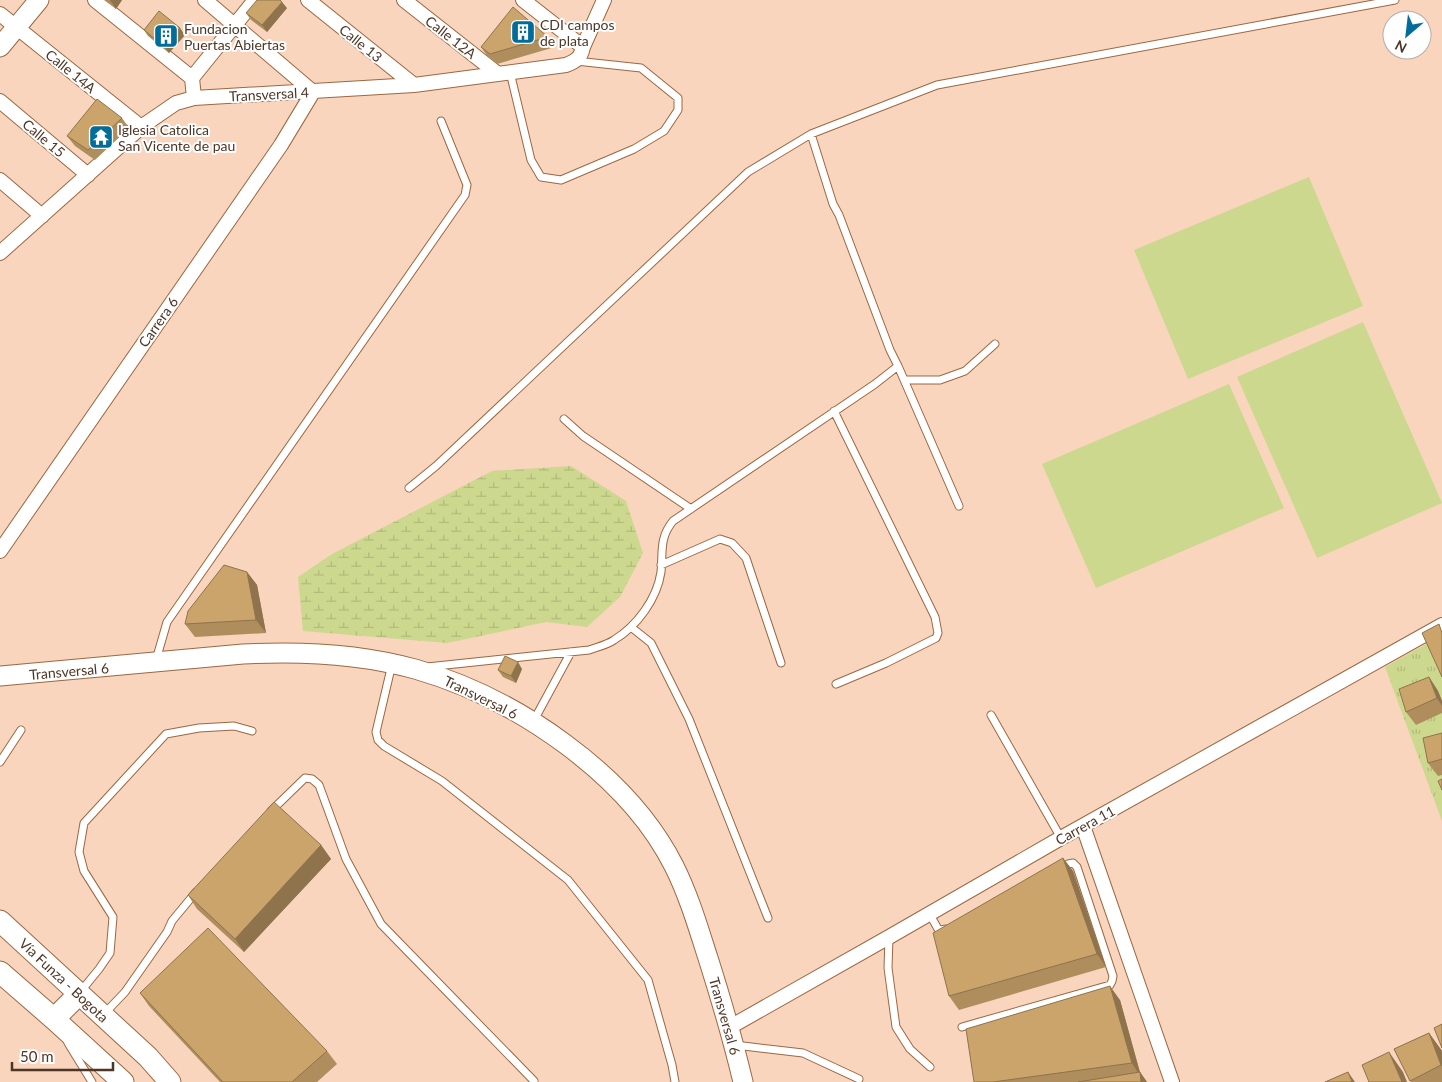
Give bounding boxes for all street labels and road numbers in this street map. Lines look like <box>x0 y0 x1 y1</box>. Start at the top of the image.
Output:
street label: Calle 12A <box>422 12 480 62</box>
street label: Calle 13 <box>336 21 386 65</box>
street label: Calle 14A <box>42 46 100 97</box>
street label: Transversal 4 <box>229 83 309 105</box>
street label: Calle 15 <box>19 115 69 161</box>
street label: Carrera 6 <box>135 294 181 350</box>
street label: Transversal 6 <box>28 659 110 683</box>
street label: Transversal 6 <box>441 672 521 722</box>
street label: Carrera 11 <box>1052 802 1118 848</box>
street label: Vía Funza - Bogota <box>16 934 112 1026</box>
street label: Transversal 6 <box>706 975 744 1057</box>

